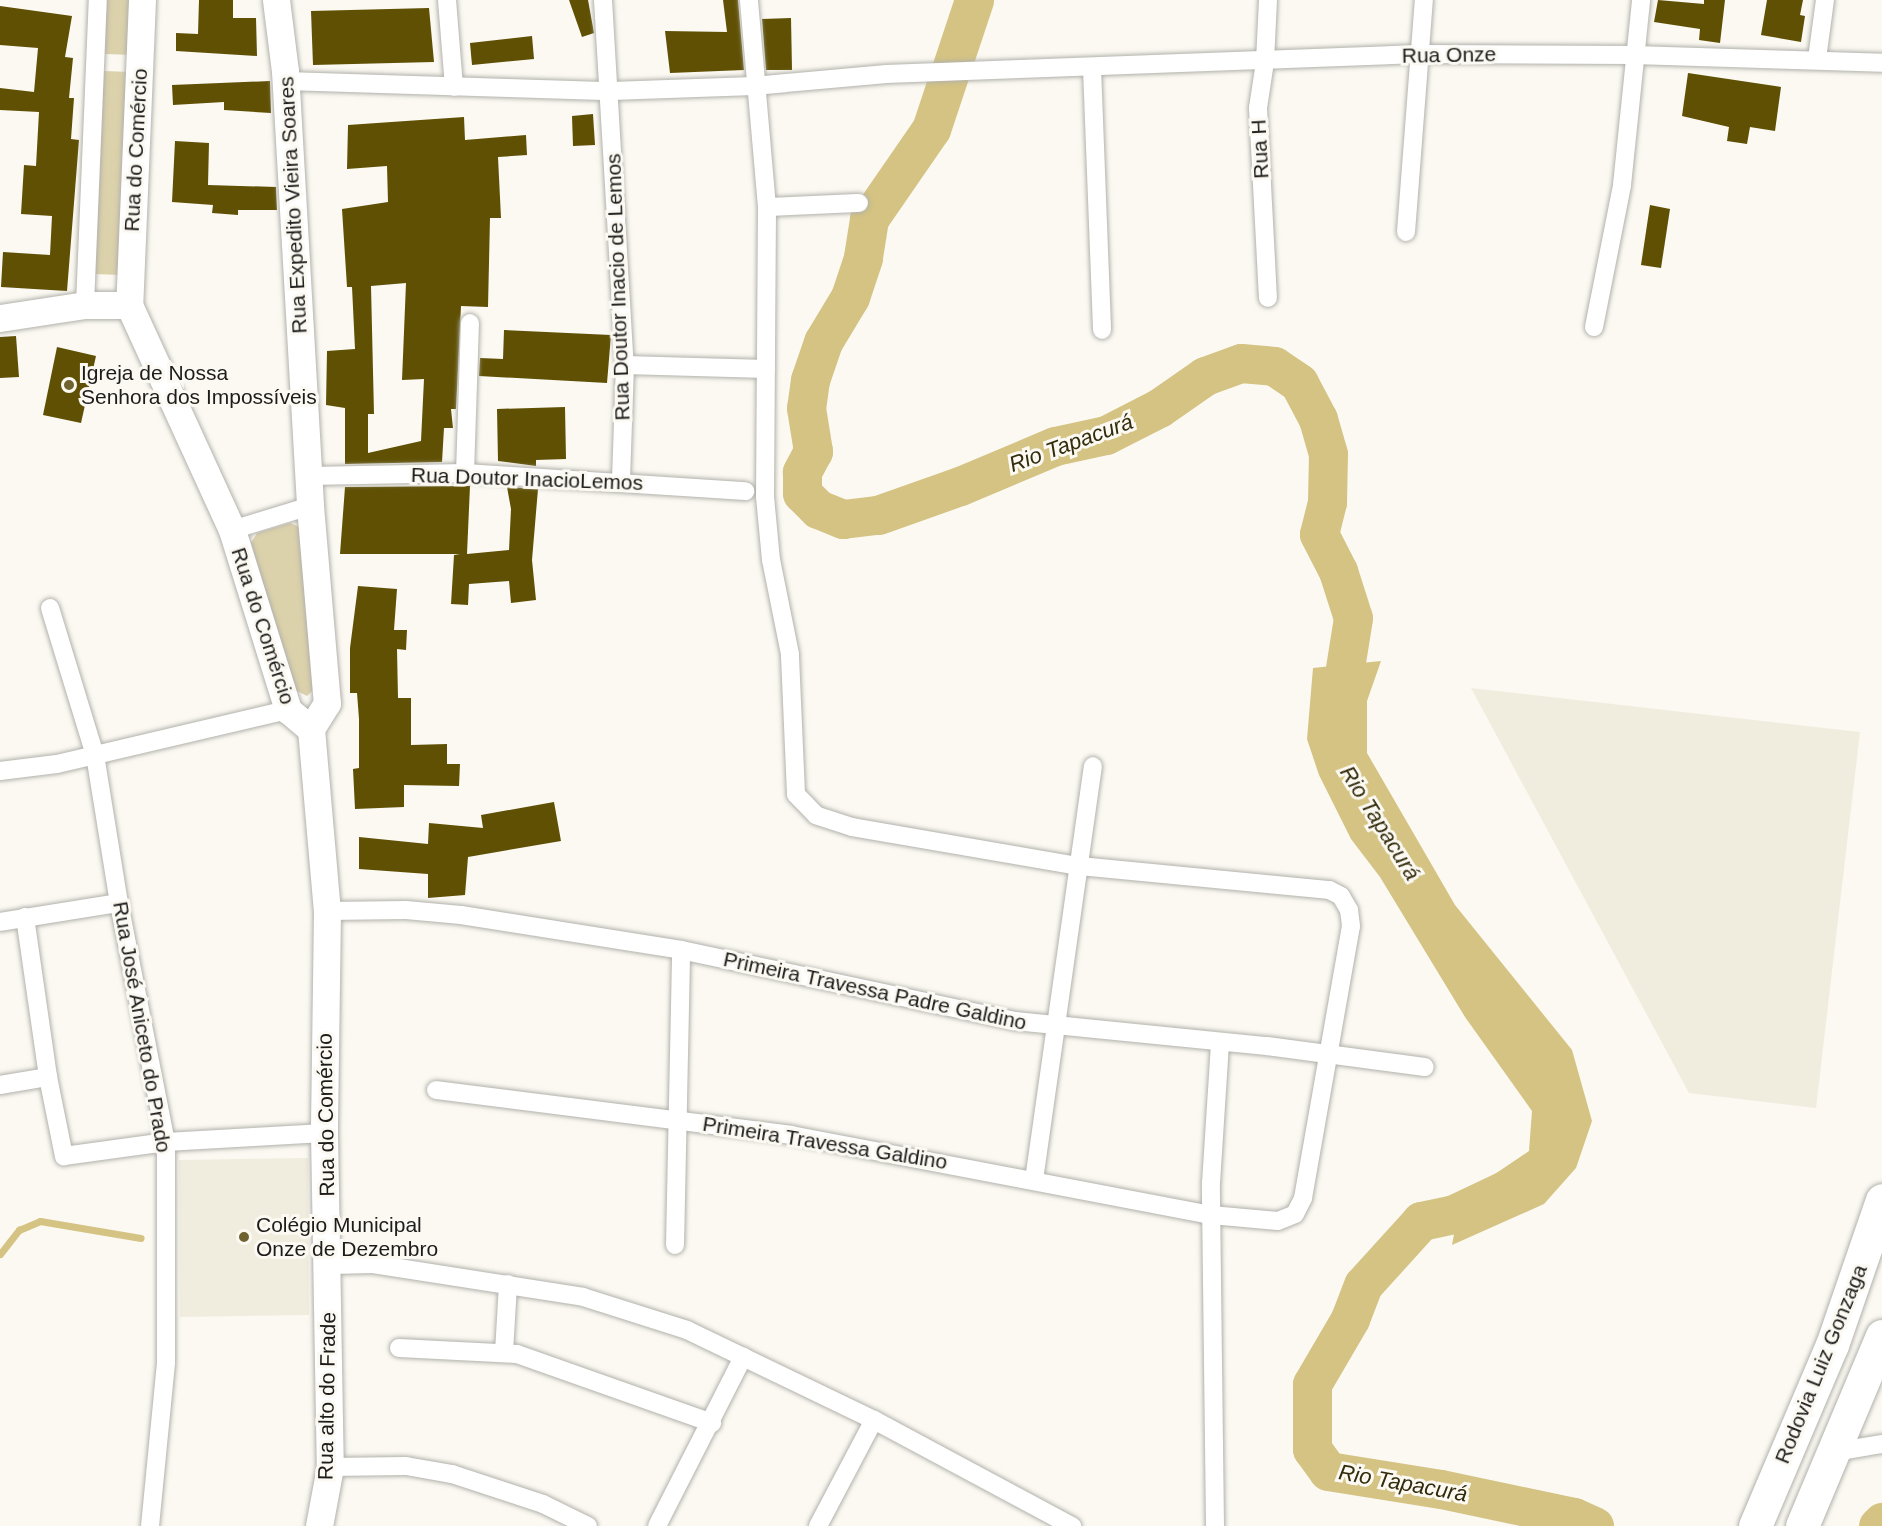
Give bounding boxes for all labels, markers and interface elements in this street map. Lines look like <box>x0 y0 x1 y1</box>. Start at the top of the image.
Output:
street label: Rua Onze <box>1402 42 1496 68</box>
street label: Rua do Comércio <box>119 68 153 232</box>
street label: Rua Expedito Vieira Soares <box>274 76 312 334</box>
street label: Rua H <box>1246 119 1274 179</box>
street label: Rua Doutor Inacio de Lemos <box>601 153 635 421</box>
place label: Igreja de Nossa Senhora dos Impossíveis <box>81 360 317 410</box>
marker: Igreja de Nossa Senhora dos Impossíveis <box>62 378 76 392</box>
water label: Rio Tapacurá <box>1005 408 1137 478</box>
street label: Rua Doutor InacioLemos <box>410 462 644 496</box>
street label: Rua do Comércio <box>226 544 300 708</box>
water label: Rio Tapacurá <box>1334 761 1426 885</box>
street label: Rua José Aniceto do Prado <box>107 899 177 1155</box>
street label: Primeira Travessa Padre Galdino <box>721 946 1029 1036</box>
street label: Rua do Comércio <box>312 1033 340 1197</box>
street label: Primeira Travessa Galdino <box>701 1111 949 1175</box>
place label: Colégio Municipal Onze de Dezembro <box>256 1212 438 1262</box>
marker: Colégio Municipal Onze de Dezembro <box>237 1230 251 1244</box>
street label: Rodovia Luiz Gonzaga <box>1770 1261 1872 1467</box>
street label: Rua alto do Frade <box>313 1312 341 1480</box>
water label: Rio Tapacurá <box>1337 1459 1469 1507</box>

